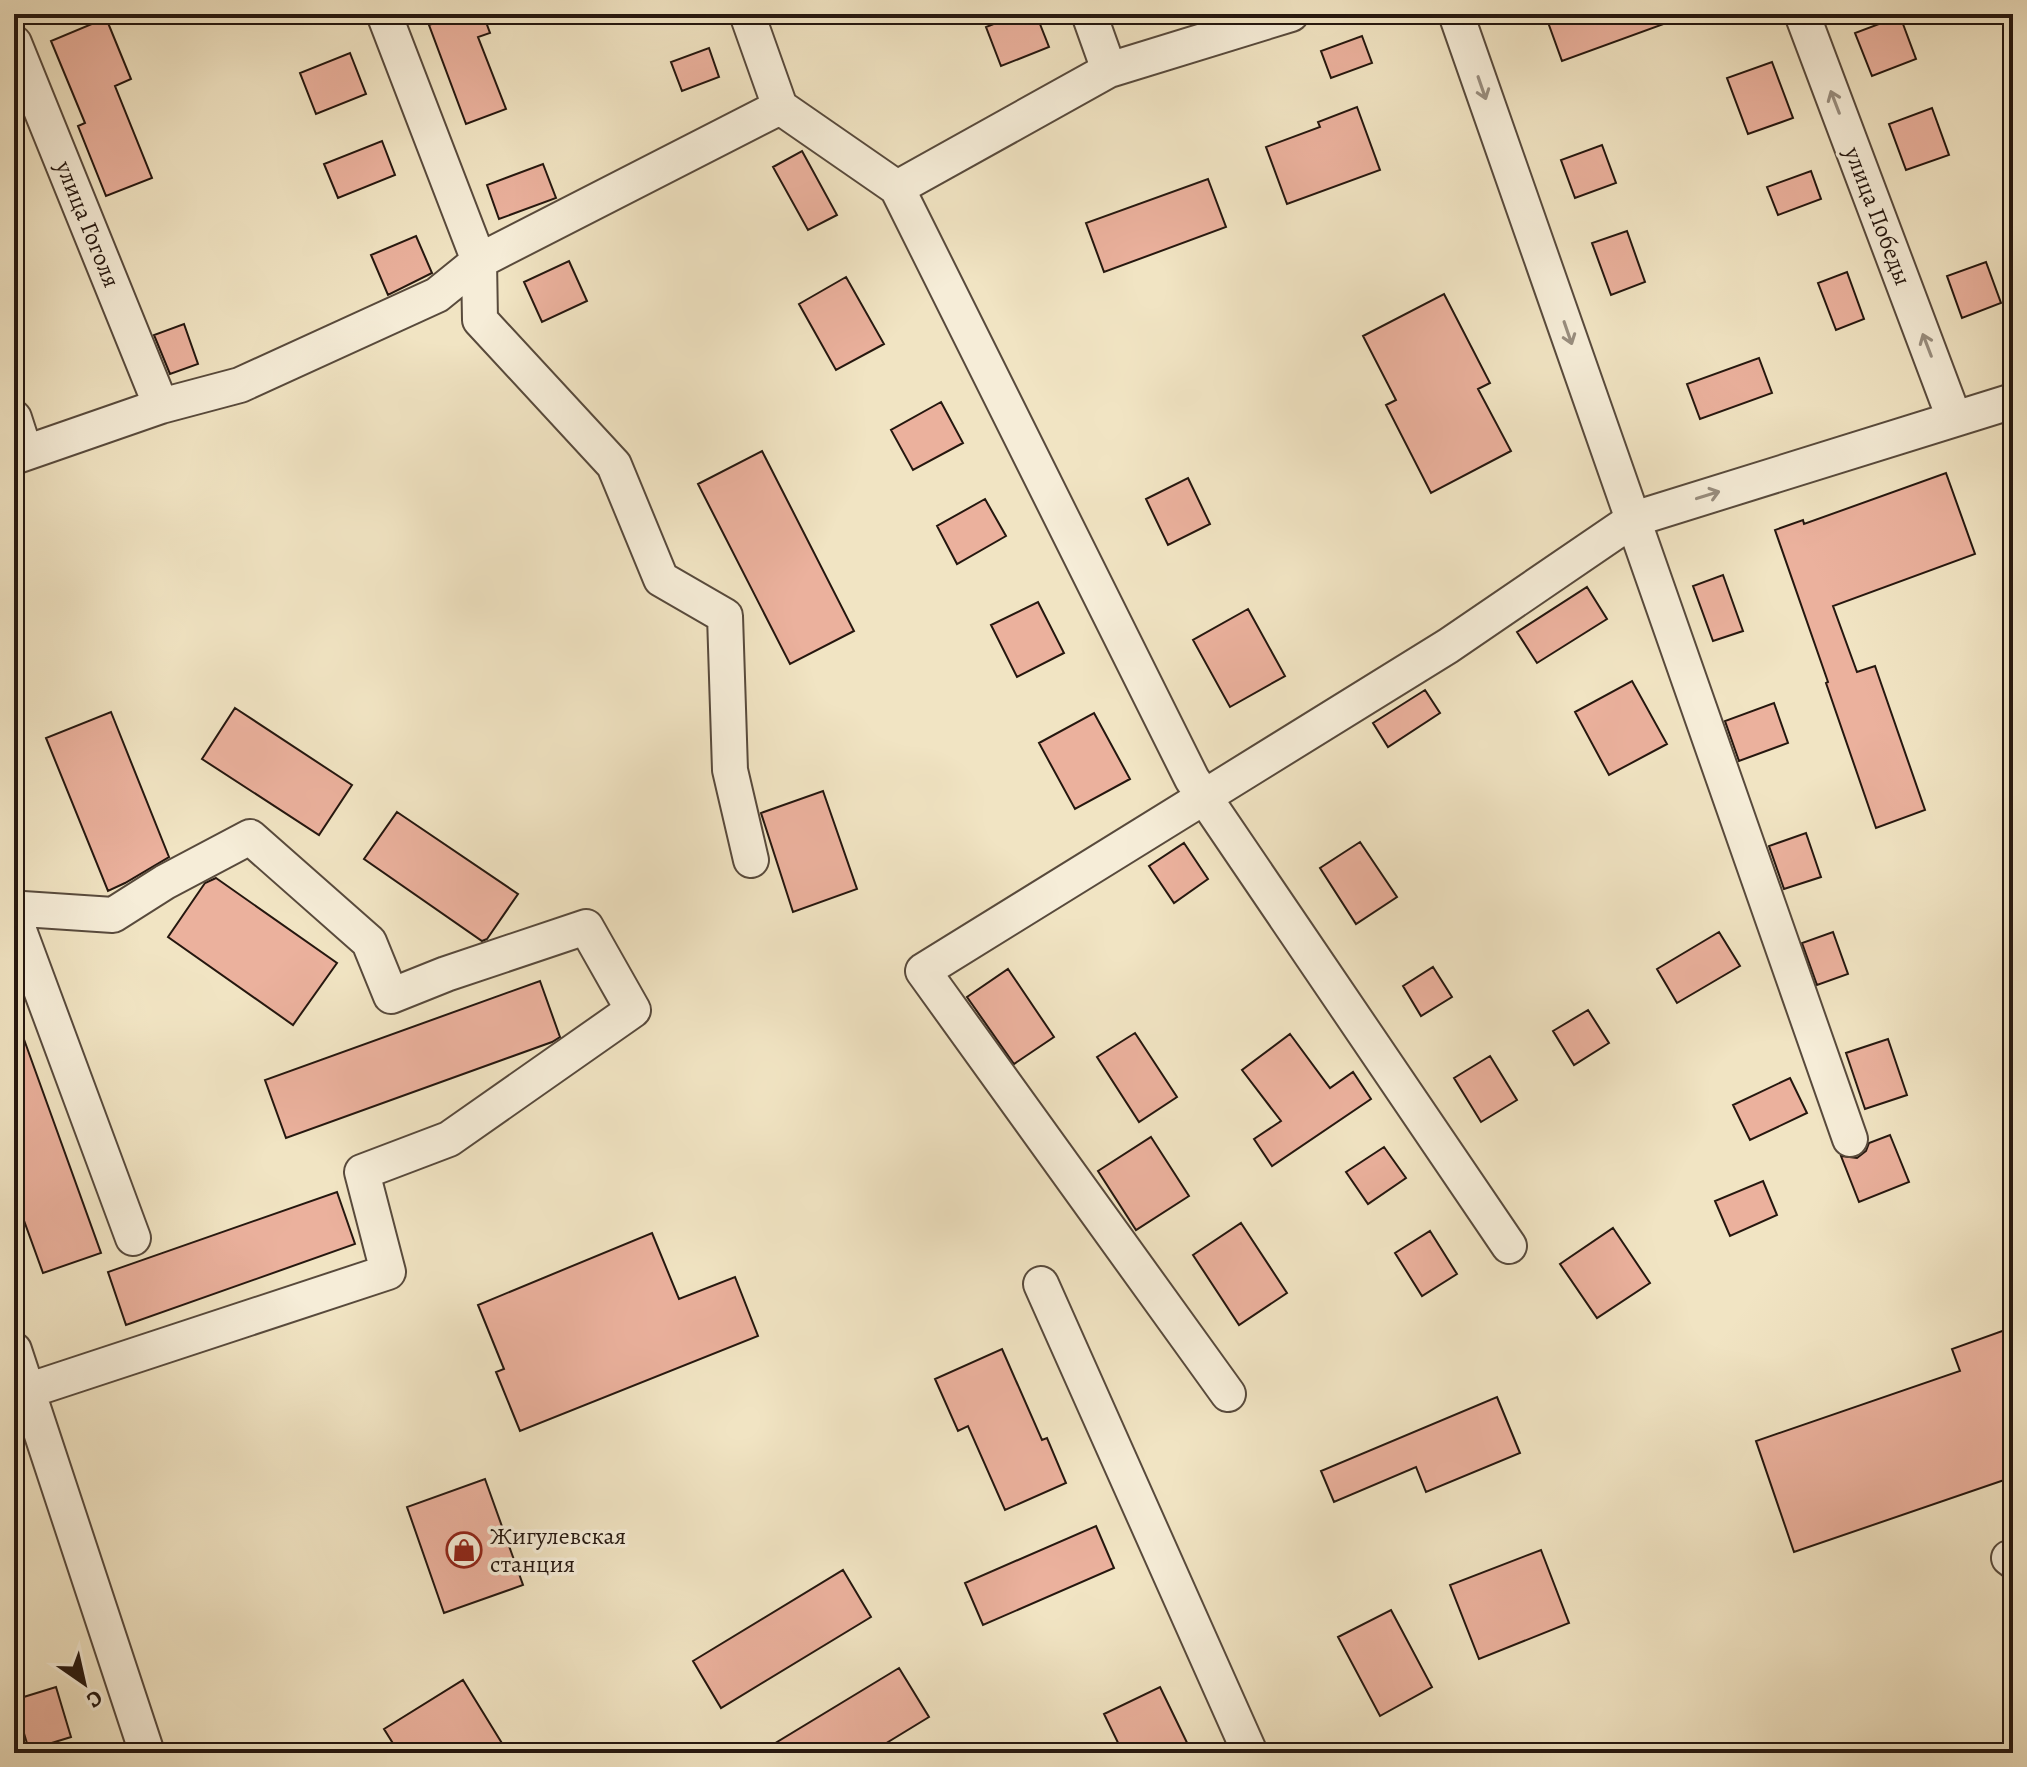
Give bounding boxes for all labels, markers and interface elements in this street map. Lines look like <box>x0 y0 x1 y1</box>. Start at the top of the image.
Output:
one-way arrow <box>1475 75 1490 100</box>
one-way arrow <box>1827 90 1841 115</box>
street label: улица Победы <box>1837 141 1919 290</box>
street label: улица Гоголя <box>48 155 128 292</box>
one-way arrow <box>1562 320 1576 345</box>
one-way arrow <box>1919 333 1933 358</box>
one-way arrow <box>1696 487 1721 502</box>
place label: Жигулевская станция <box>490 1520 626 1580</box>
shop icon: Жигулевская станция <box>445 1531 483 1569</box>
north arrow <box>44 1643 124 1723</box>
text: С <box>81 1683 109 1715</box>

